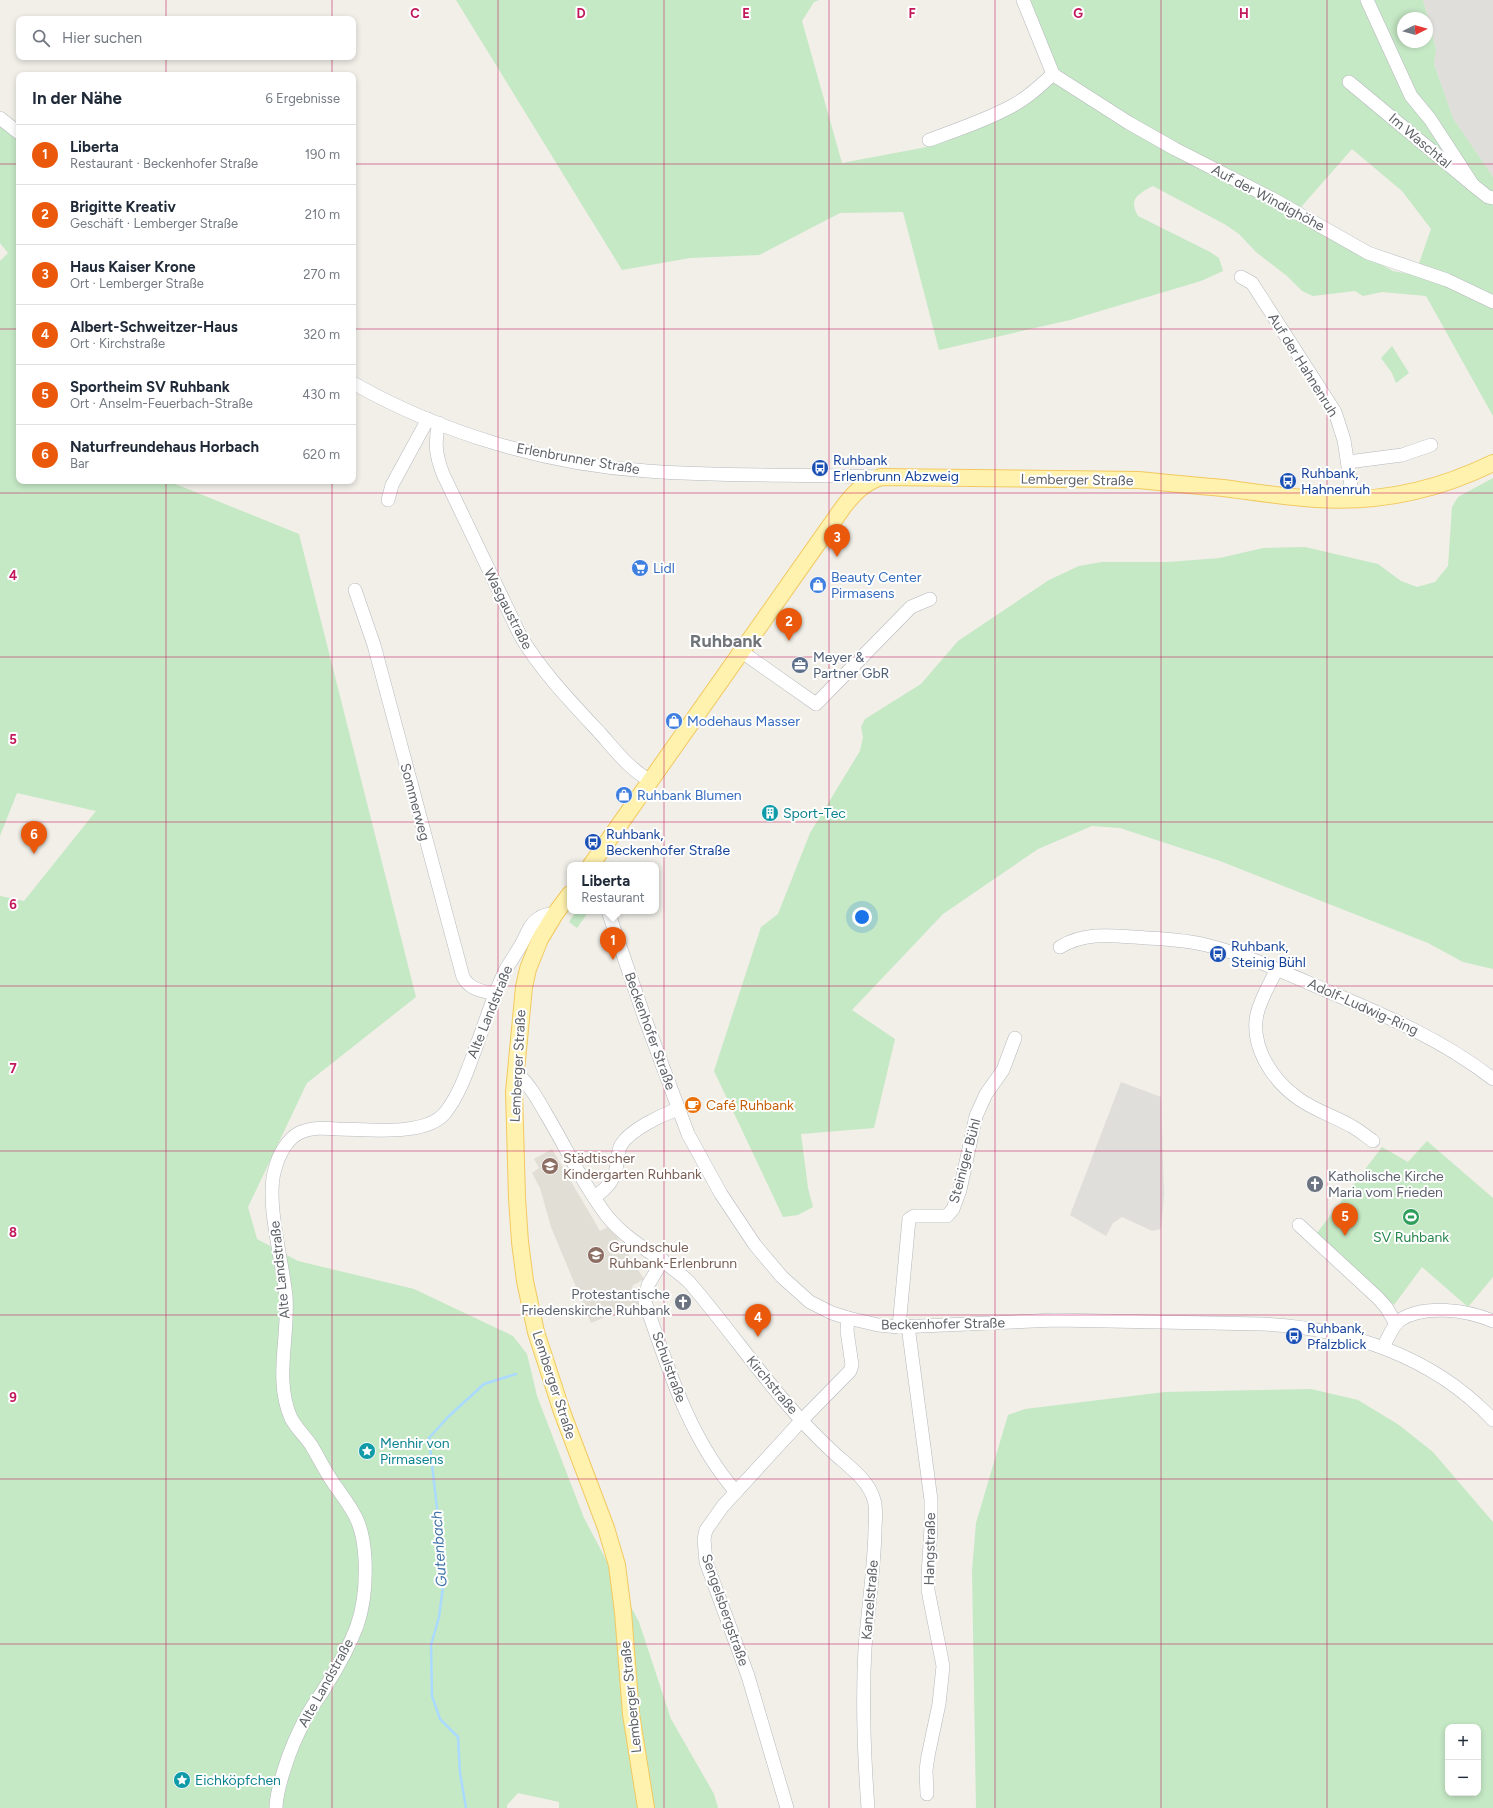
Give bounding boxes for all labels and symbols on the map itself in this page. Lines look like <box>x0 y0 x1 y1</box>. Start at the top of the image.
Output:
text: C <box>410 6 420 21</box>
text: D <box>576 6 586 21</box>
text: E <box>742 6 750 21</box>
text: F <box>908 6 916 21</box>
text: G <box>1073 6 1083 21</box>
text: H <box>1239 6 1249 21</box>
north arrow <box>1397 12 1433 48</box>
street label: Im Waschtal <box>1385 110 1455 172</box>
street label: Auf der Windighöhe <box>1209 161 1328 235</box>
street label: Auf der Hahnenruh <box>1264 310 1342 420</box>
street label: Erlenbrunner Straße <box>515 440 641 478</box>
place label: Ruhbank Erlenbrunn Abzweig <box>833 452 959 485</box>
bus stop icon: Ruhbank Erlenbrunn Abzweig <box>810 458 830 478</box>
place label: Ruhbank, Hahnenruh <box>1301 465 1370 498</box>
street label: Lemberger Straße <box>1020 471 1134 489</box>
bus stop icon: Ruhbank, Hahnenruh <box>1278 471 1298 491</box>
pin: 3 <box>824 524 850 557</box>
supermarket icon: Lidl <box>630 558 650 578</box>
place label: Lidl <box>653 560 675 577</box>
street label: Wasgaustraße <box>480 566 536 653</box>
text: 4 <box>9 568 17 583</box>
place label: Beauty Center Pirmasens <box>831 569 922 602</box>
shop icon: Beauty Center Pirmasens <box>808 575 828 595</box>
pin: 2 <box>776 608 802 641</box>
district label: Ruhbank <box>690 630 762 652</box>
place label: Meyer & Partner GbR <box>813 649 890 682</box>
office icon: Meyer & Partner GbR <box>790 655 810 675</box>
shop icon: Modehaus Masser <box>664 711 684 731</box>
place label: Modehaus Masser <box>687 713 800 730</box>
text: 5 <box>9 732 17 747</box>
street label: Sommerweg <box>396 761 434 843</box>
shop icon: Ruhbank Blumen <box>614 785 634 805</box>
place label: Ruhbank Blumen <box>637 787 742 804</box>
building icon: Sport-Tec <box>760 803 780 823</box>
place label: Sport-Tec <box>783 805 846 822</box>
pin: 6 <box>21 821 47 854</box>
place label: Ruhbank, Beckenhofer Straße <box>606 826 730 859</box>
bus stop icon: Ruhbank, Beckenhofer Straße <box>583 832 603 852</box>
text: 6 <box>9 897 17 912</box>
your location <box>852 907 872 927</box>
pin: 1 <box>600 927 626 960</box>
place label: Ruhbank, Steinig Bühl <box>1231 938 1306 971</box>
bus stop icon: Ruhbank, Steinig Bühl <box>1208 944 1228 964</box>
street label: Alte Landstraße <box>464 963 516 1061</box>
street label: Beckenhofer Straße <box>621 970 679 1093</box>
street label: Adolf-Ludwig-Ring <box>1305 975 1421 1039</box>
street label: Lemberger Straße <box>507 1009 529 1123</box>
text: 7 <box>9 1061 17 1076</box>
cafe icon: Café Ruhbank <box>683 1095 703 1115</box>
place label: Café Ruhbank <box>706 1097 794 1114</box>
street label: Steiniger Bühl <box>946 1117 984 1205</box>
place label: Städtischer Kindergarten Ruhbank <box>563 1150 702 1183</box>
school or university icon: Städtischer Kindergarten Ruhbank <box>540 1156 560 1176</box>
place label: Katholische Kirche Maria vom Frieden <box>1328 1168 1444 1201</box>
church icon: Katholische Kirche Maria vom Frieden <box>1305 1174 1325 1194</box>
pin: 5 <box>1332 1203 1358 1236</box>
sports icon: SV Ruhbank <box>1401 1207 1421 1227</box>
street label: Alte Landstraße <box>266 1220 294 1320</box>
text: 8 <box>9 1225 17 1240</box>
place label: SV Ruhbank <box>1373 1229 1449 1246</box>
place label: Grundschule Ruhbank-Erlenbrunn <box>609 1239 737 1272</box>
school or university icon: Grundschule Ruhbank-Erlenbrunn <box>586 1245 606 1265</box>
place label: Protestantische Friedenskirche Ruhbank <box>521 1286 670 1319</box>
church icon: Protestantische Friedenskirche Ruhbank <box>673 1292 693 1312</box>
pin: 4 <box>745 1304 771 1337</box>
street label: Beckenhofer Straße <box>881 1314 1006 1334</box>
place label: Ruhbank, Pfalzblick <box>1307 1320 1366 1353</box>
bus stop icon: Ruhbank, Pfalzblick <box>1284 1326 1304 1346</box>
street label: Lemberger Straße <box>528 1329 580 1442</box>
street label: Schulstraße <box>648 1329 690 1405</box>
street label: Kirchstraße <box>743 1352 802 1418</box>
text: 9 <box>9 1390 17 1405</box>
place label: Menhir von Pirmasens <box>380 1435 450 1468</box>
place icon: Menhir von Pirmasens <box>357 1441 377 1461</box>
water label: Gutenbach <box>427 1510 451 1588</box>
street label: Hangstraße <box>921 1512 939 1586</box>
street label: Sengelsbergstraße <box>698 1552 752 1669</box>
street label: Kanzelstraße <box>858 1559 882 1641</box>
street label: Alte Landstraße <box>295 1635 358 1730</box>
street label: Lemberger Straße <box>617 1640 645 1754</box>
place icon: Eichköpfchen <box>172 1770 192 1790</box>
place label: Eichköpfchen <box>195 1772 281 1789</box>

